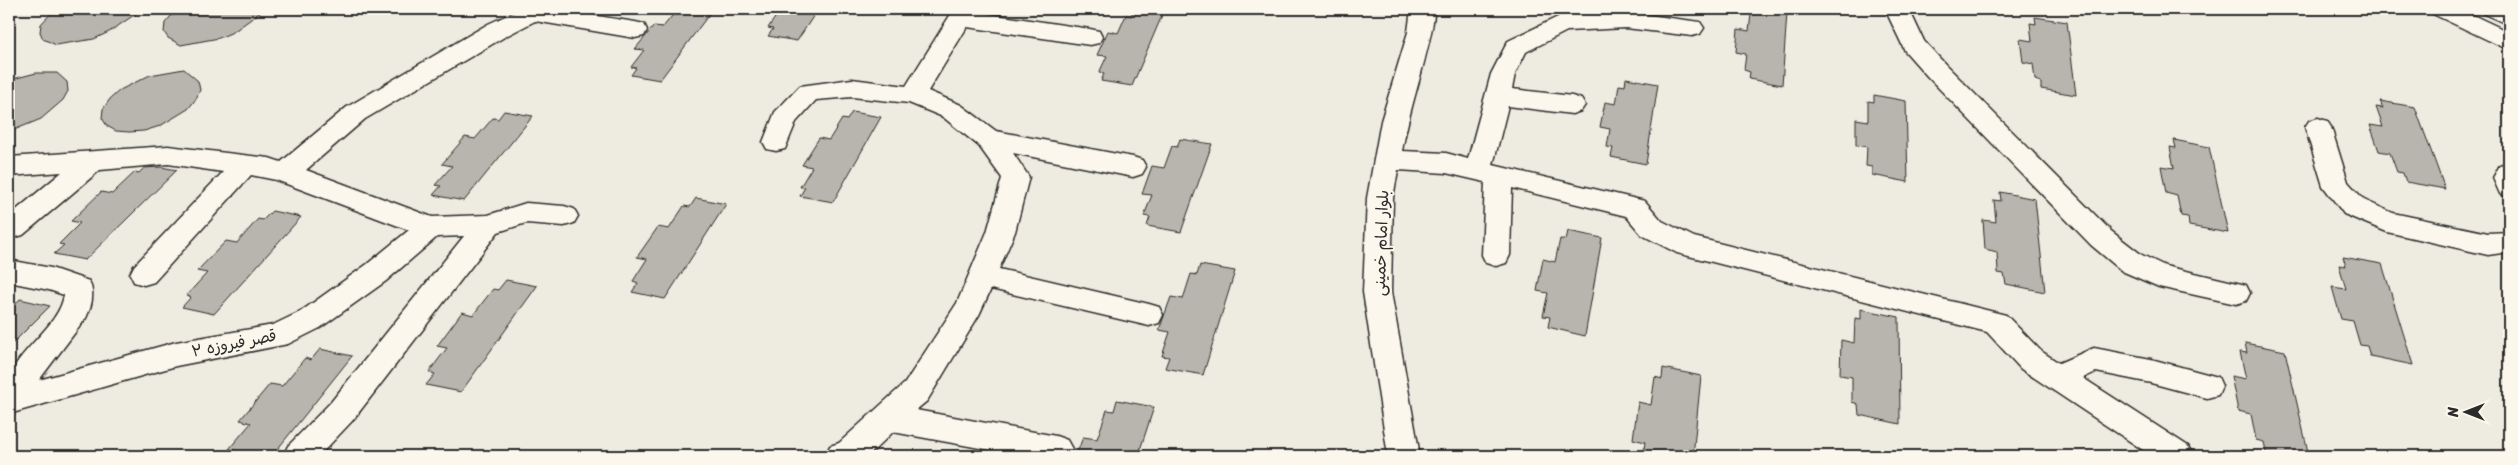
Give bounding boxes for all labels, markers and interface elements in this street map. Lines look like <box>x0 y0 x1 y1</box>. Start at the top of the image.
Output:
street label: بلوار امام خمینی <box>1365 189 1397 297</box>
street label: قصر فیروزه ۲ <box>189 321 279 365</box>
north arrow <box>2440 388 2490 438</box>
text: N <box>2441 407 2466 418</box>

